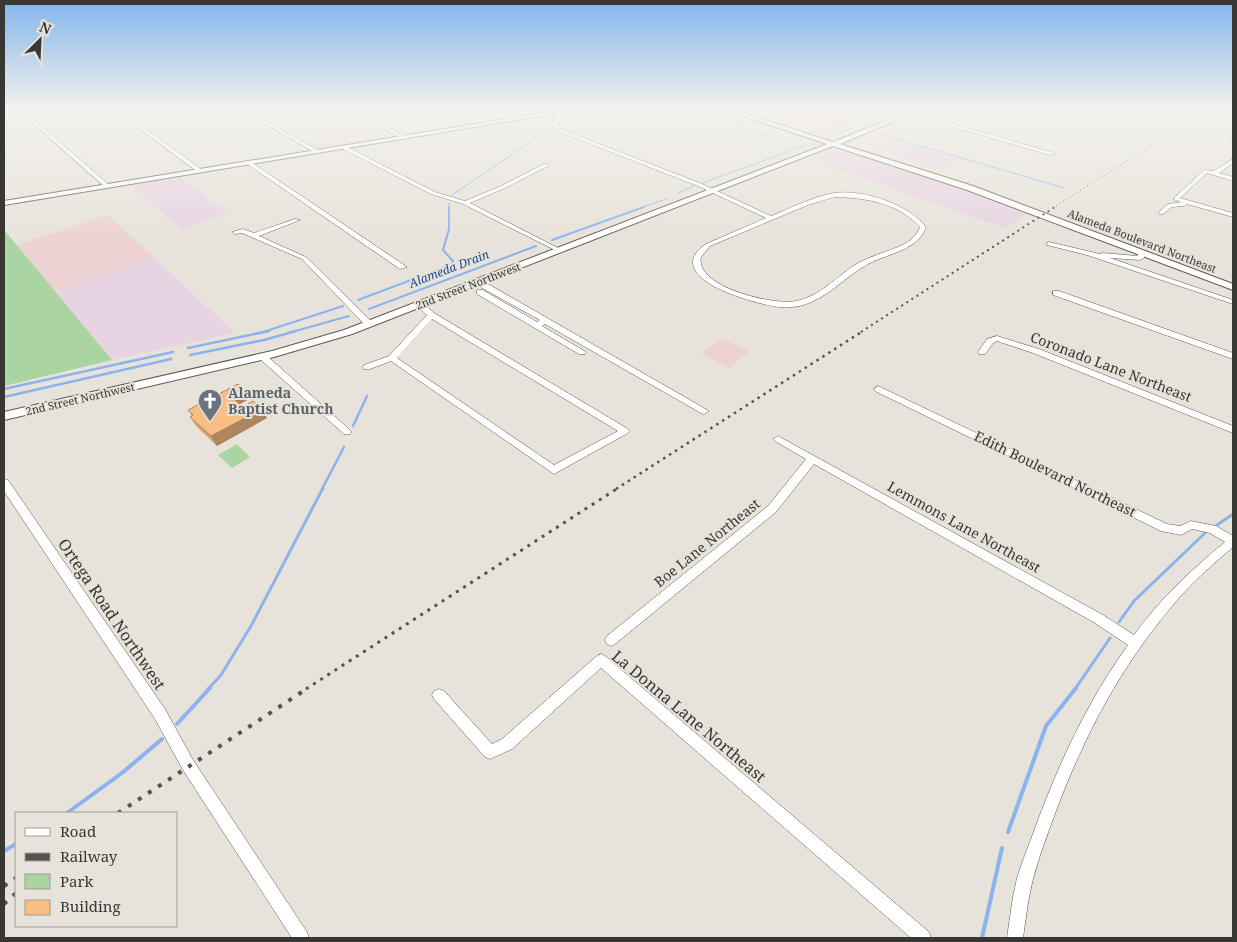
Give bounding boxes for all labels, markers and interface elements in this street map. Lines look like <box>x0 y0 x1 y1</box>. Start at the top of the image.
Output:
north arrow <box>15 15 65 65</box>
text: N <box>37 17 54 39</box>
street label: Alameda Boulevard Northeast <box>1066 205 1219 276</box>
water label: Alameda Drain <box>405 245 491 292</box>
street label: 2nd Street Northwest <box>413 259 523 312</box>
street label: Coronado Lane Northeast <box>1028 327 1195 406</box>
street label: 2nd Street Northwest <box>24 379 136 418</box>
place label: Alameda Baptist Church <box>228 383 334 418</box>
church icon: Alameda Baptist Church <box>197 388 223 422</box>
street label: Edith Boulevard Northeast <box>971 426 1139 521</box>
street label: Lemmons Lane Northeast <box>884 476 1044 577</box>
street label: Boe Lane Northeast <box>650 494 764 591</box>
street label: Ortega Road Northwest <box>53 534 171 694</box>
street label: La Donna Lane Northeast <box>607 645 771 787</box>
legend <box>15 812 178 927</box>
text: Road <box>60 821 96 841</box>
text: Railway <box>60 846 118 866</box>
text: Park <box>60 871 94 891</box>
text: Building <box>60 896 121 916</box>

